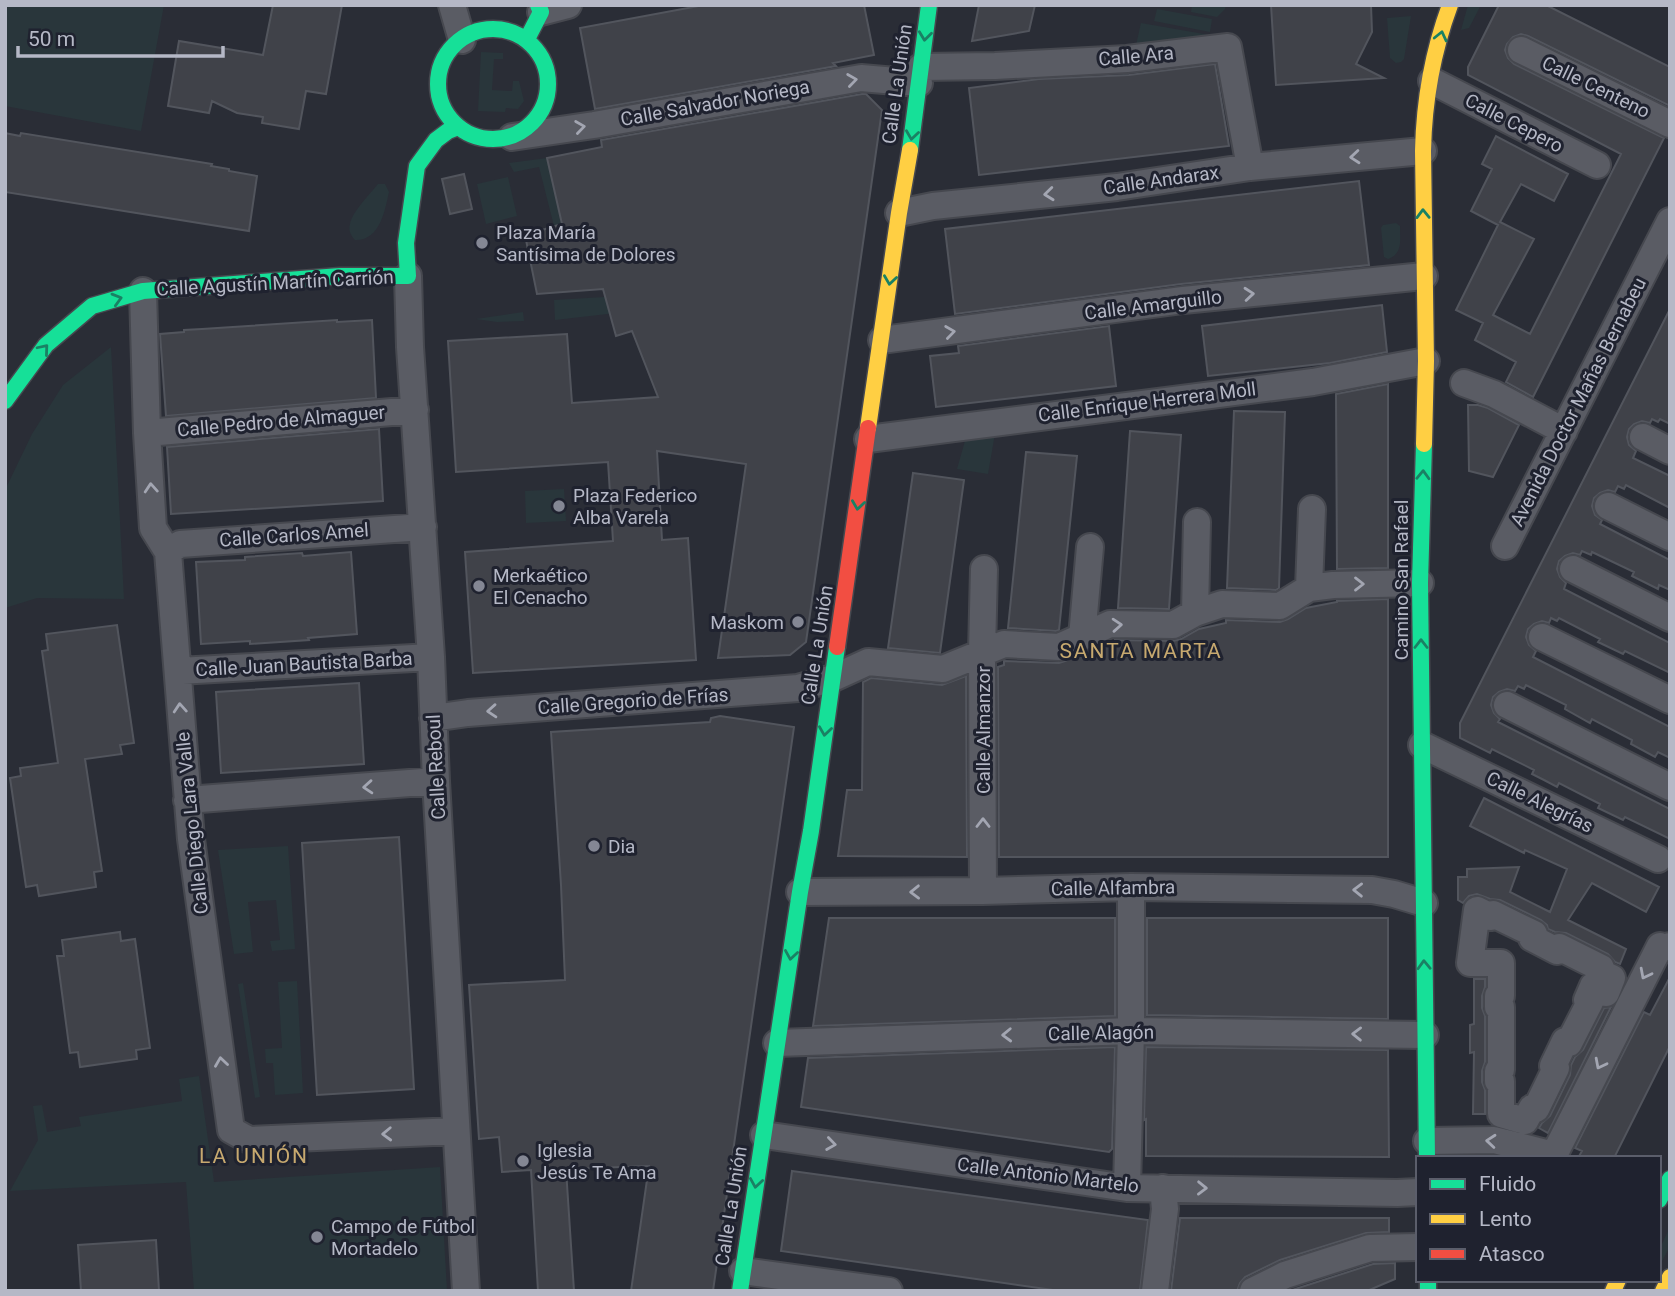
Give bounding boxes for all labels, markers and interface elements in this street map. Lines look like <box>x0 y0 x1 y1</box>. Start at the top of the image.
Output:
scale bar <box>18 14 222 58</box>
street label: Calle La Unión <box>877 23 917 145</box>
text: 50 m <box>28 27 75 51</box>
one-way arrow <box>918 30 933 42</box>
one-way arrow <box>1432 30 1447 42</box>
street label: Calle Ara <box>1097 41 1175 71</box>
street label: Calle Centeno <box>1538 51 1654 123</box>
one-way arrow <box>846 72 858 87</box>
street label: Calle Salvador Noriega <box>619 75 811 131</box>
street label: Calle Cepero <box>1461 88 1567 158</box>
one-way arrow <box>574 120 586 135</box>
one-way arrow <box>905 129 920 141</box>
one-way arrow <box>1349 149 1360 164</box>
street label: Calle Andarax <box>1102 160 1221 199</box>
one-way arrow <box>1043 186 1054 201</box>
one-way arrow <box>1416 208 1431 219</box>
place label: Plaza María Santísima de Dolores <box>496 221 676 266</box>
marker: Plaza María Santísima de Dolores <box>474 235 490 251</box>
street label: Calle Agustín Martín Carrión <box>156 265 394 301</box>
one-way arrow <box>883 274 898 286</box>
street label: Avenida Doctor Mañas Bernabeu <box>1505 274 1651 530</box>
street label: Calle Amarguillo <box>1083 285 1223 325</box>
one-way arrow <box>1243 286 1254 301</box>
one-way arrow <box>111 292 123 307</box>
one-way arrow <box>944 324 956 339</box>
one-way arrow <box>36 344 48 357</box>
street label: Calle Enrique Herrera Moll <box>1037 377 1257 427</box>
street label: Calle Pedro de Almaguer <box>176 400 386 442</box>
one-way arrow <box>1415 469 1430 480</box>
one-way arrow <box>143 482 158 493</box>
place label: Plaza Federico Alba Varela <box>573 484 697 529</box>
marker: Plaza Federico Alba Varela <box>551 498 567 514</box>
one-way arrow <box>851 500 866 511</box>
street label: Camino San Rafael <box>1390 500 1413 660</box>
street label: Calle Carlos Amel <box>219 518 369 552</box>
place label: Merkaético El Cenacho <box>493 564 588 609</box>
one-way arrow <box>1353 577 1364 592</box>
marker: Merkaético El Cenacho <box>471 578 487 594</box>
street label: Calle La Unión <box>796 584 838 706</box>
place label: Maskom <box>710 611 784 634</box>
marker: Maskom <box>790 614 806 630</box>
one-way arrow <box>1112 618 1123 633</box>
one-way arrow <box>1413 638 1429 649</box>
district label: SANTA MARTA <box>1059 639 1223 663</box>
street label: Calle Juan Bautista Barba <box>195 647 413 681</box>
street label: Calle Almanzor <box>972 666 995 794</box>
street label: Calle Gregorio de Frías <box>537 683 729 719</box>
one-way arrow <box>173 702 188 713</box>
one-way arrow <box>486 704 497 719</box>
street label: Calle Reboul <box>422 714 450 820</box>
one-way arrow <box>818 725 833 736</box>
street label: Calle Diego Lara Valle <box>171 731 213 915</box>
street label: Calle Alegrías <box>1483 766 1597 838</box>
one-way arrow <box>362 779 373 794</box>
one-way arrow <box>975 817 991 828</box>
place label: Dia <box>608 835 635 858</box>
marker: Dia <box>586 838 602 854</box>
street label: Calle Alfambra <box>1051 875 1175 901</box>
one-way arrow <box>1352 882 1362 898</box>
one-way arrow <box>909 884 920 900</box>
one-way arrow <box>783 949 798 961</box>
one-way arrow <box>1416 959 1431 970</box>
one-way arrow <box>1640 967 1654 979</box>
street label: Calle Alagón <box>1048 1021 1154 1045</box>
one-way arrow <box>1351 1026 1362 1042</box>
one-way arrow <box>1001 1027 1012 1043</box>
one-way arrow <box>214 1056 229 1068</box>
one-way arrow <box>1595 1056 1609 1069</box>
one-way arrow <box>382 1127 393 1142</box>
one-way arrow <box>1485 1134 1496 1149</box>
one-way arrow <box>825 1137 837 1152</box>
place label: Iglesia Jesús Te Ama <box>537 1139 657 1184</box>
district label: LA UNIÓN <box>199 1144 309 1168</box>
street label: Calle La Unión <box>710 1145 752 1267</box>
street label: Calle Antonio Martelo <box>956 1152 1140 1198</box>
marker: Iglesia Jesús Te Ama <box>515 1153 531 1169</box>
legend <box>1416 1156 1661 1282</box>
text: Fluido <box>1479 1172 1536 1196</box>
one-way arrow <box>749 1177 764 1189</box>
one-way arrow <box>1197 1181 1208 1196</box>
text: Lento <box>1479 1207 1532 1231</box>
place label: Campo de Fútbol Mortadelo <box>331 1215 475 1260</box>
marker: Campo de Fútbol Mortadelo <box>309 1229 325 1245</box>
text: Atasco <box>1479 1242 1545 1266</box>

